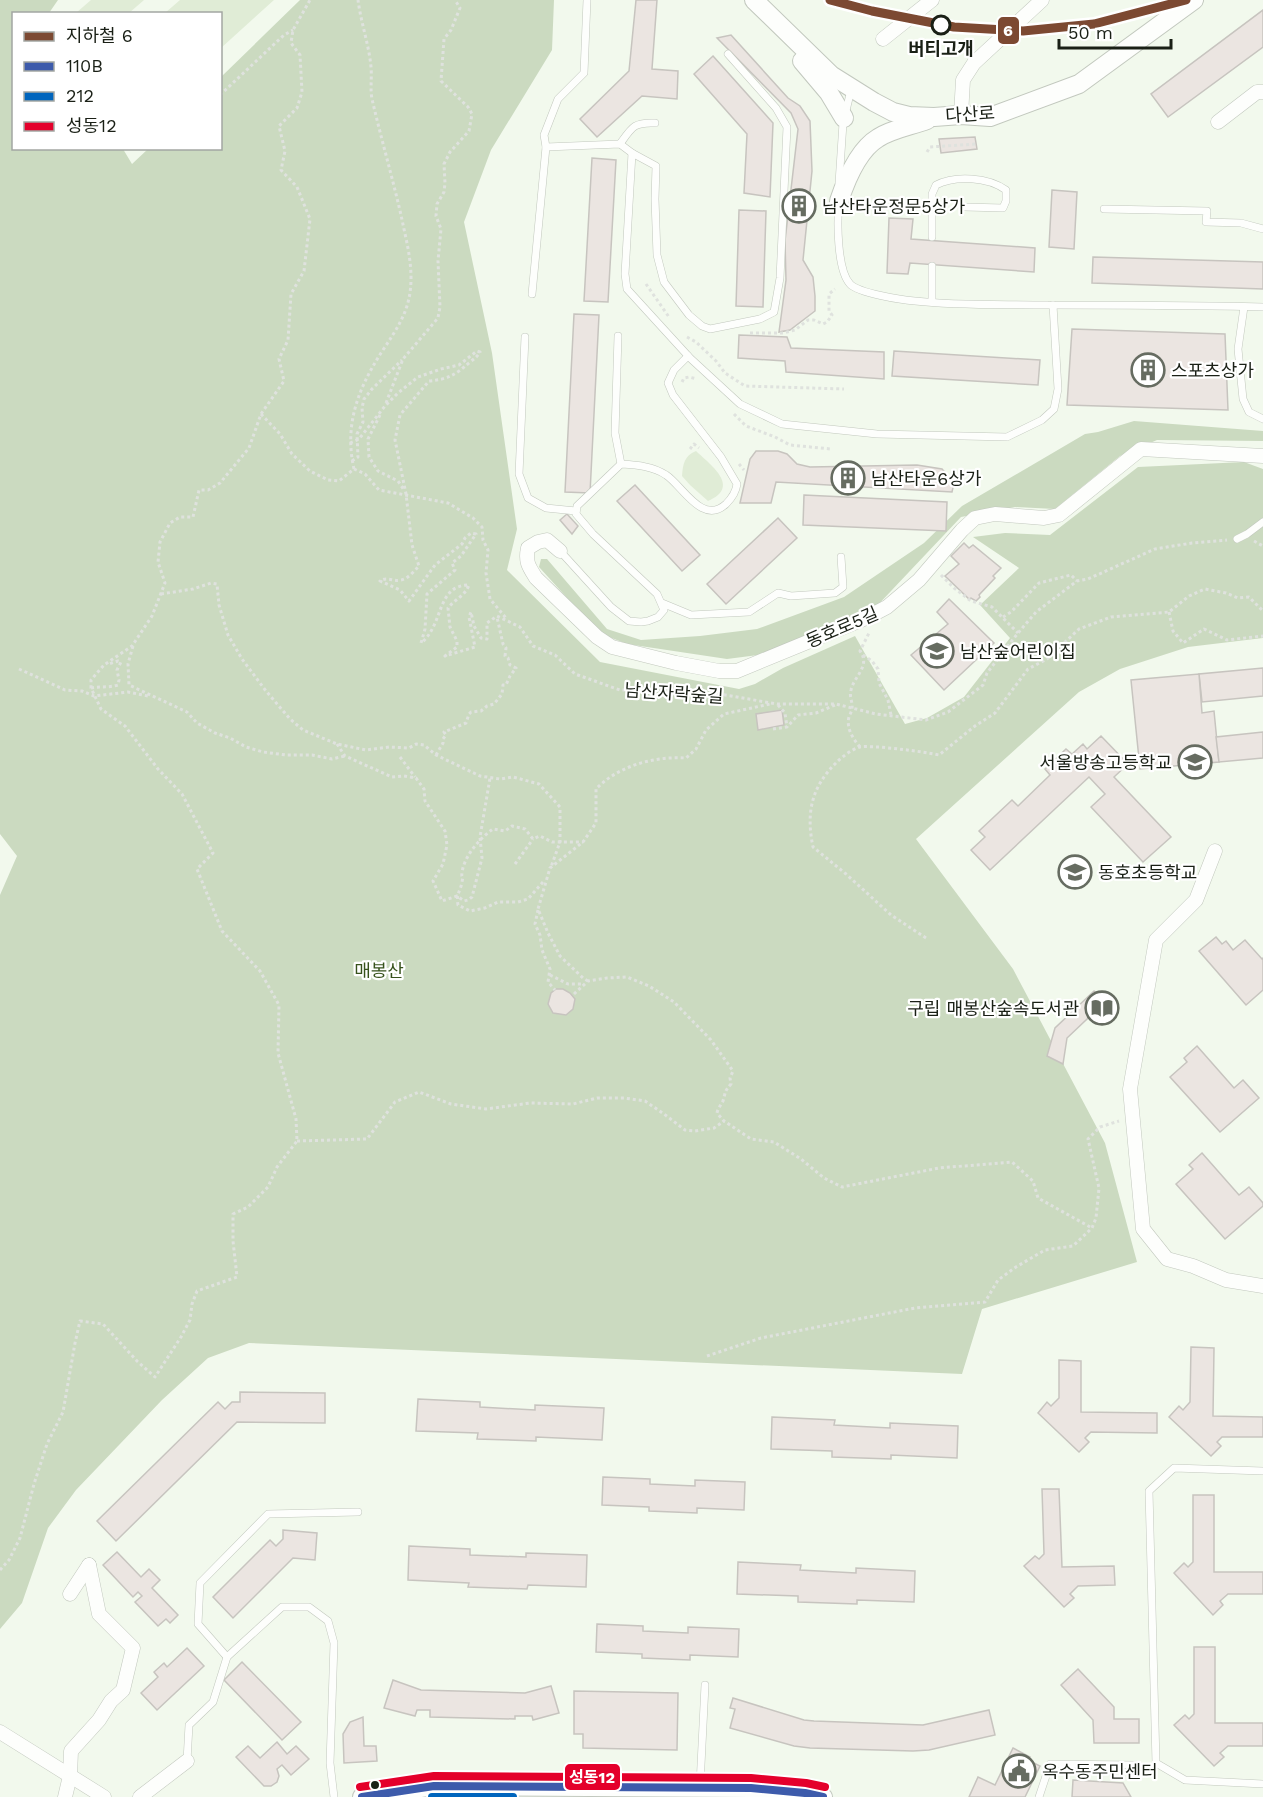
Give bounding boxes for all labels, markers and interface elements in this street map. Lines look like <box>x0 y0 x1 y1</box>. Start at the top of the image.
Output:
legend <box>12 12 222 150</box>
scale bar <box>1059 12 1172 50</box>
marker: 버티고개 <box>931 15 951 35</box>
line badge: 6 <box>997 16 1020 45</box>
text: 6 <box>1003 21 1013 40</box>
text: 50 m <box>1068 22 1113 43</box>
text: 지하철 6 <box>66 25 133 46</box>
place label: 버티고개 <box>908 38 974 59</box>
text: 110B <box>66 55 103 76</box>
text: 212 <box>66 85 94 106</box>
street label: 다산로 <box>944 102 996 126</box>
text: 성동12 <box>66 115 117 136</box>
building icon: 남산타운정문5상가 <box>781 188 817 224</box>
place label: 남산타운정문5상가 <box>822 196 965 217</box>
building icon: 스포츠상가 <box>1130 352 1166 388</box>
place label: 스포츠상가 <box>1171 360 1254 381</box>
building icon: 남산타운6상가 <box>830 460 866 496</box>
place label: 남산타운6상가 <box>871 468 982 489</box>
street label: 동호로5길 <box>803 602 881 652</box>
school or university icon: 남산숲어린이집 <box>919 633 955 669</box>
place label: 남산숲어린이집 <box>960 641 1076 662</box>
street label: 남산자락숲길 <box>624 679 724 707</box>
school or university icon: 서울방송고등학교 <box>1177 744 1213 780</box>
place label: 서울방송고등학교 <box>1040 752 1172 773</box>
school or university icon: 동호초등학교 <box>1057 854 1093 890</box>
place label: 동호초등학교 <box>1098 862 1197 883</box>
park label: 매봉산 <box>354 960 404 981</box>
library icon: 구립 매봉산숲속도서관 <box>1084 990 1120 1026</box>
place label: 구립 매봉산숲속도서관 <box>907 998 1079 1019</box>
public building icon: 옥수동주민센터 <box>1001 1753 1037 1789</box>
place label: 옥수동주민센터 <box>1042 1761 1158 1782</box>
line badge: 성동12 <box>564 1763 621 1791</box>
text: 성동12 <box>569 1768 615 1787</box>
unlabelled marker <box>369 1779 381 1791</box>

